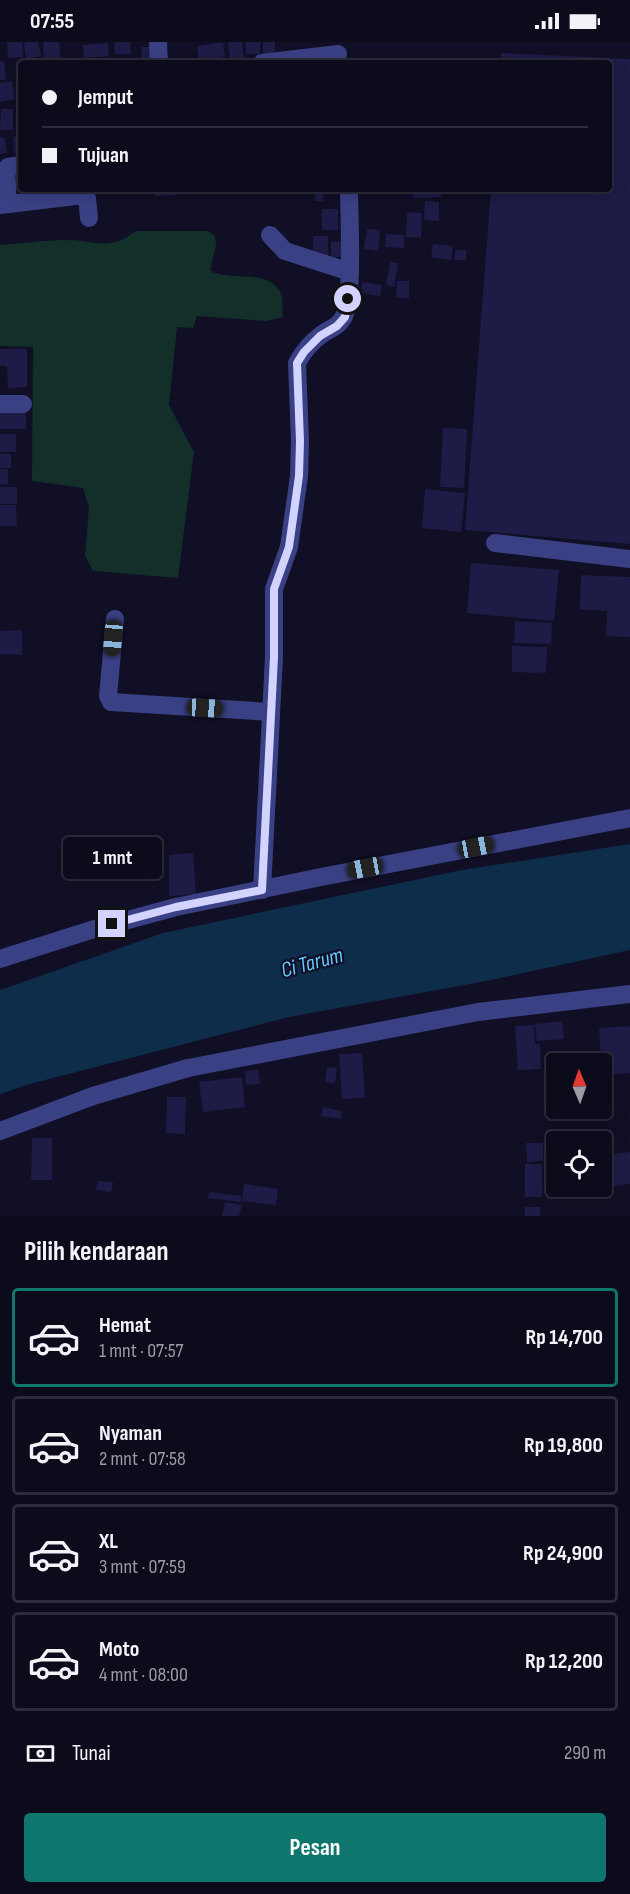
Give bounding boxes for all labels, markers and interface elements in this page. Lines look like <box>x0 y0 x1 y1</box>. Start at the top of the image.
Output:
text: 07:55 <box>30 8 74 35</box>
text: Jemput <box>78 84 133 111</box>
text: Tujuan <box>78 142 129 169</box>
route start <box>334 285 361 312</box>
car <box>102 619 124 657</box>
car <box>187 698 223 718</box>
car <box>457 835 495 859</box>
callout: 1 mnt <box>63 837 162 879</box>
text: 1 mnt <box>93 846 132 870</box>
car <box>346 856 384 880</box>
route end <box>98 910 125 937</box>
water label: Ci Tarum <box>278 942 346 984</box>
north arrow <box>546 1053 612 1119</box>
map controls <box>546 1053 612 1197</box>
button: locate <box>546 1131 612 1197</box>
text: Pilih kendaraan <box>24 1236 169 1268</box>
icon: car <box>27 1311 81 1365</box>
text: Hemat <box>99 1312 151 1339</box>
text: Rp 14,700 <box>525 1324 603 1351</box>
text: 1 mnt · 07:57 <box>99 1339 184 1363</box>
icon: car <box>27 1419 81 1473</box>
text: Nyaman <box>99 1420 162 1447</box>
text: Rp 19,800 <box>524 1432 603 1459</box>
text: 2 mnt · 07:58 <box>99 1447 186 1471</box>
icon: car <box>27 1527 81 1581</box>
text: XL <box>99 1528 118 1555</box>
text: Rp 24,900 <box>523 1540 603 1567</box>
text: 3 mnt · 07:59 <box>99 1555 186 1579</box>
icon: car <box>27 1635 81 1689</box>
text: Moto <box>99 1636 139 1663</box>
text: Rp 12,200 <box>525 1648 603 1675</box>
text: 4 mnt · 08:00 <box>99 1663 188 1687</box>
icon: cash <box>24 1737 57 1770</box>
text: Tunai <box>72 1740 111 1767</box>
text: 290 m <box>564 1741 606 1765</box>
button: Pesan <box>24 1813 606 1882</box>

